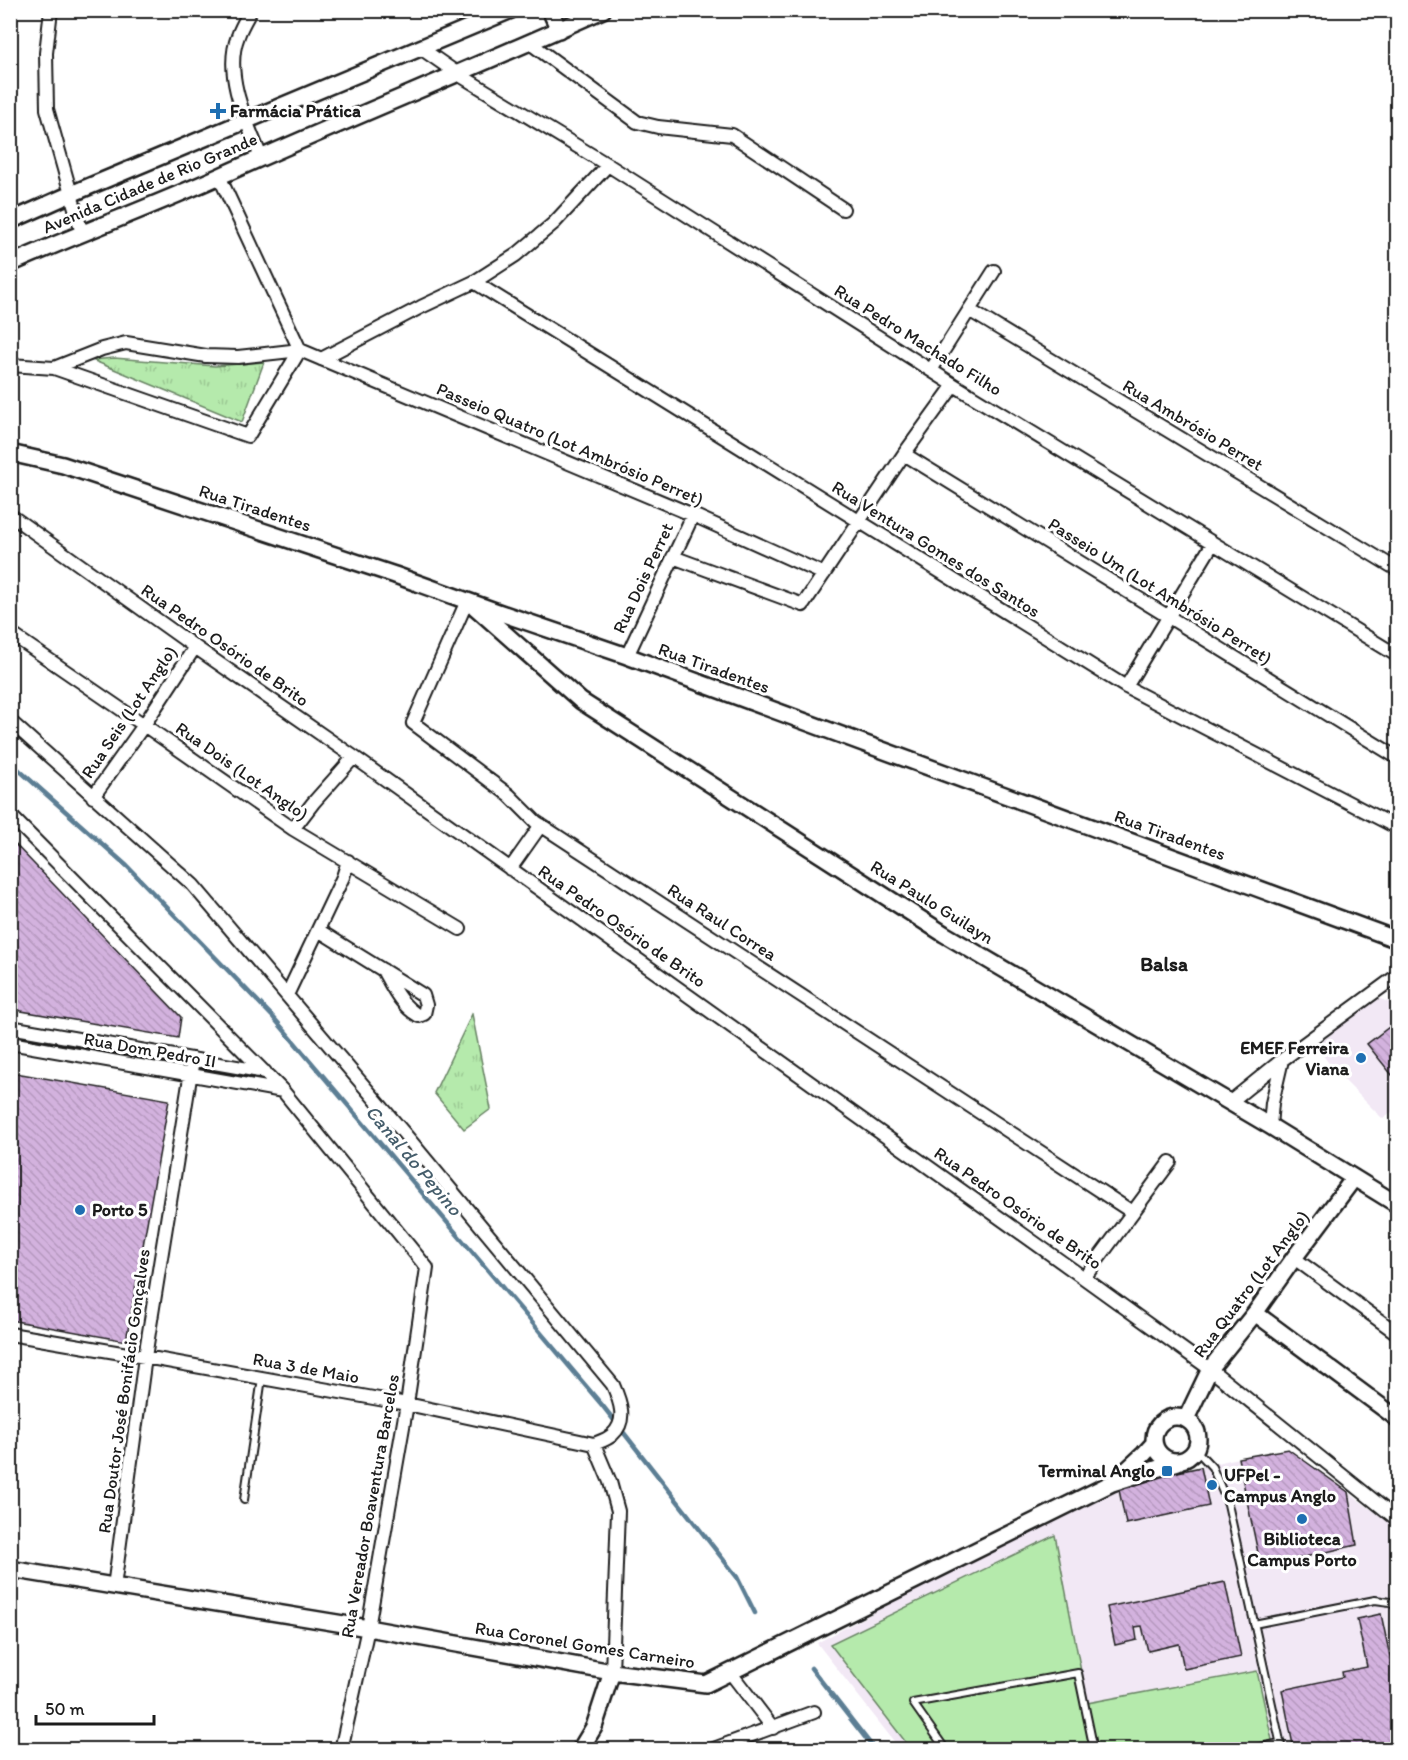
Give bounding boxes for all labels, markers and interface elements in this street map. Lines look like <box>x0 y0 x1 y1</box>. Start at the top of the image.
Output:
place label: Farmácia Prática <box>230 100 361 122</box>
marker: Farmácia Prática <box>211 104 225 118</box>
street label: Avenida Cidade de Rio Grande <box>39 128 261 238</box>
street label: Rua Pedro Machado Filho <box>830 279 1006 401</box>
street label: Rua Ambrósio Perret <box>1119 374 1268 476</box>
street label: Passeio Quatro (Lot Ambrósio Perret) <box>433 378 707 510</box>
street label: Rua Ventura Gomes dos Santos <box>828 476 1044 622</box>
street label: Rua Tiradentes <box>196 479 314 537</box>
street label: Passeio Um (Lot Ambrósio Perret) <box>1044 513 1276 669</box>
street label: Rua Dois Perret <box>608 519 678 637</box>
street label: Rua Pedro Osório de Brito <box>137 579 313 711</box>
street label: Rua Tiradentes <box>655 638 773 698</box>
street label: Rua Seis (Lot Anglo) <box>76 642 182 782</box>
street label: Rua Dois (Lot Anglo) <box>171 717 313 825</box>
street label: Rua Tiradentes <box>1111 805 1229 865</box>
street label: Rua Paulo Guilayn <box>866 855 998 949</box>
street label: Rua Pedro Osório de Brito <box>534 860 710 992</box>
street label: Rua Raul Correa <box>663 878 781 966</box>
district label: Balsa <box>1140 952 1188 976</box>
street label: Rua Dom Pedro II <box>82 1028 218 1072</box>
place label: EMEF Ferreira Viana <box>1240 1037 1350 1080</box>
marker: EMEF Ferreira Viana <box>1354 1051 1368 1065</box>
water label: Canal do Pepino <box>361 1100 468 1221</box>
street label: Rua Pedro Osório de Brito <box>930 1142 1106 1274</box>
place label: Porto 5 <box>92 1199 148 1221</box>
marker: Porto 5 <box>73 1203 87 1217</box>
street label: Rua Quatro (Lot Anglo) <box>1188 1206 1314 1362</box>
street label: Rua Doutor José Bonifácio Gonçalves <box>93 1247 155 1535</box>
street label: Rua 3 de Maio <box>251 1348 361 1388</box>
street label: Rua Vereador Boaventura Barcelos <box>336 1372 404 1640</box>
place label: Terminal Anglo <box>1038 1460 1155 1482</box>
marker: Terminal Anglo <box>1160 1464 1174 1478</box>
place label: UFPel - Campus Anglo <box>1224 1464 1336 1507</box>
marker: UFPel - Campus Anglo <box>1205 1478 1219 1492</box>
marker: Biblioteca Campus Porto <box>1295 1512 1309 1526</box>
place label: Biblioteca Campus Porto <box>1247 1528 1357 1571</box>
street label: Rua Coronel Gomes Carneiro <box>473 1617 697 1673</box>
scale bar <box>36 1688 154 1726</box>
text: 50 m <box>45 1698 85 1720</box>

